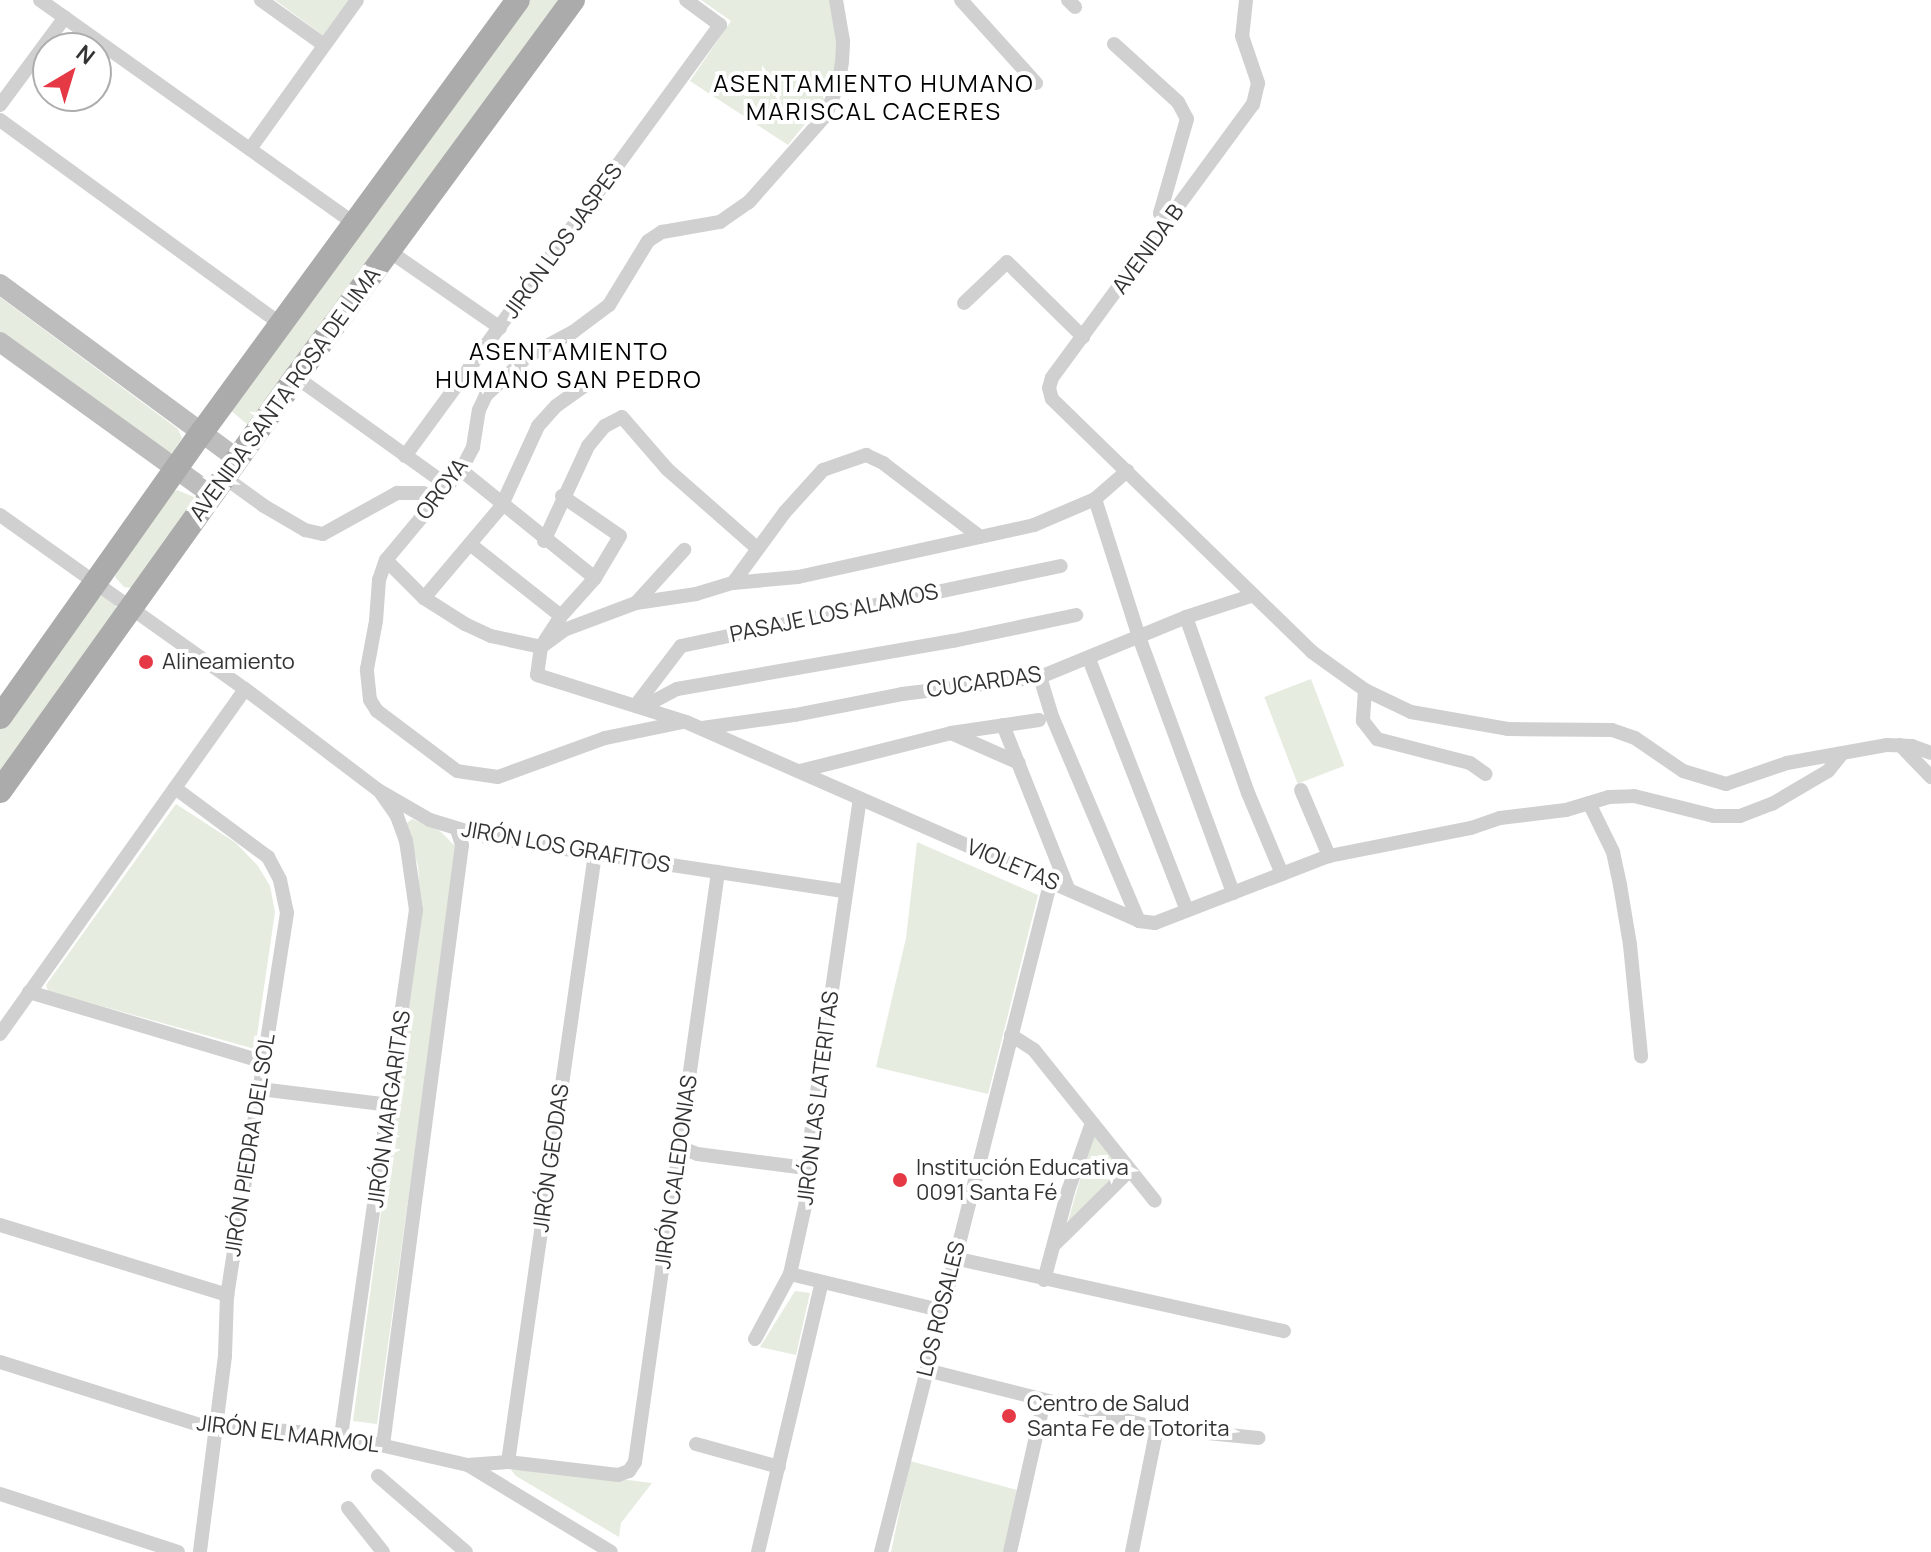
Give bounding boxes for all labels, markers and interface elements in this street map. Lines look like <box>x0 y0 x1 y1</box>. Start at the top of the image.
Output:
north arrow <box>32 32 112 112</box>
text: N <box>70 38 101 71</box>
district label: ASENTAMIENTO HUMANO MARISCAL CACERES <box>713 69 1035 125</box>
street label: JIRÓN LOS JASPES <box>498 158 628 324</box>
street label: AVENIDA B <box>1107 199 1189 299</box>
street label: AVENIDA SANTA ROSA DE LIMA <box>184 262 386 526</box>
district label: ASENTAMIENTO HUMANO SAN PEDRO <box>435 337 703 393</box>
street label: OROYA <box>410 453 474 525</box>
street label: PASAJE LOS ALAMOS <box>728 578 940 648</box>
place label: Alineamiento <box>162 649 295 675</box>
marker: Alineamiento <box>137 653 155 671</box>
street label: CUCARDAS <box>925 661 1043 703</box>
street label: JIRÓN LOS GRAFITOS <box>460 816 672 878</box>
street label: VIOLETAS <box>963 834 1063 896</box>
street label: JIRÓN LAS LATERITAS <box>792 989 844 1207</box>
street label: JIRÓN MARGARITAS <box>362 1009 416 1209</box>
street label: JIRÓN PIEDRA DEL SOL <box>219 1031 281 1259</box>
street label: JIRÓN CALEDONIAS <box>649 1073 703 1271</box>
street label: JIRÓN GEODAS <box>528 1082 574 1234</box>
place label: Institución Educativa 0091 Santa Fé <box>916 1154 1129 1206</box>
marker: Institución Educativa 0091 Santa Fé <box>891 1171 909 1189</box>
street label: LOS ROSALES <box>911 1239 971 1379</box>
place label: Centro de Salud Santa Fe de Totorita <box>1027 1390 1229 1442</box>
marker: Centro de Salud Santa Fe de Totorita <box>998 1405 1020 1427</box>
street label: JIRÓN EL MARMOL <box>195 1410 381 1458</box>

